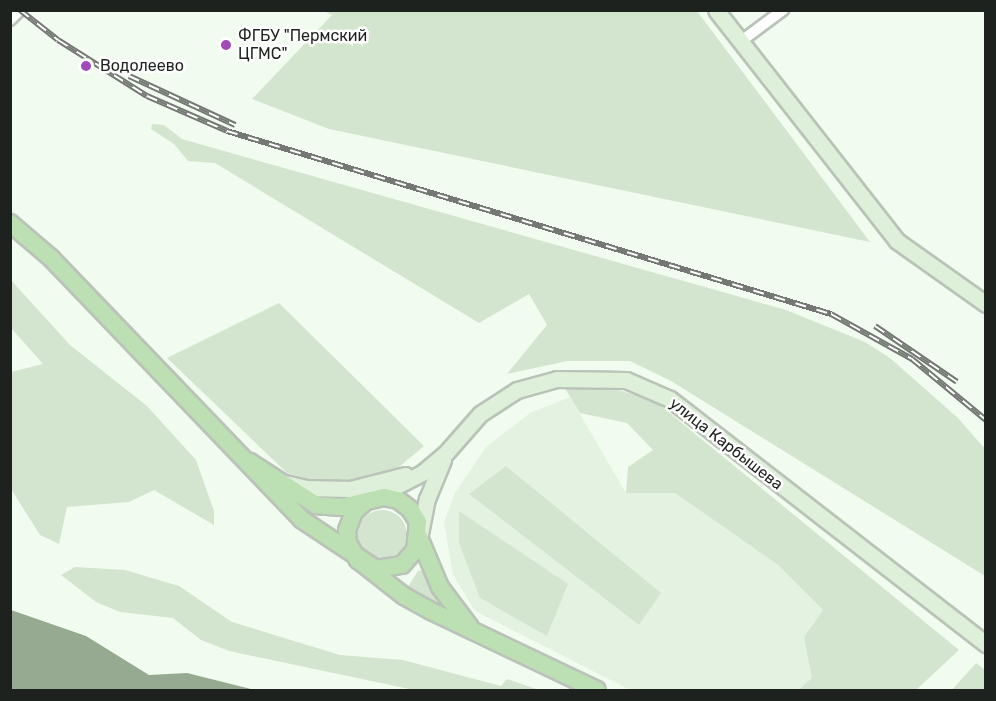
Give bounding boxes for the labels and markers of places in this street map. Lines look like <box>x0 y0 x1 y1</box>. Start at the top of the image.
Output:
place label: ФГБУ "Пермский ЦГМС" <box>238 26 367 64</box>
marker: ФГБУ "Пермский ЦГМС" <box>219 38 233 52</box>
place label: Водолеево <box>100 56 184 76</box>
marker: Водолеево <box>77 57 95 75</box>

